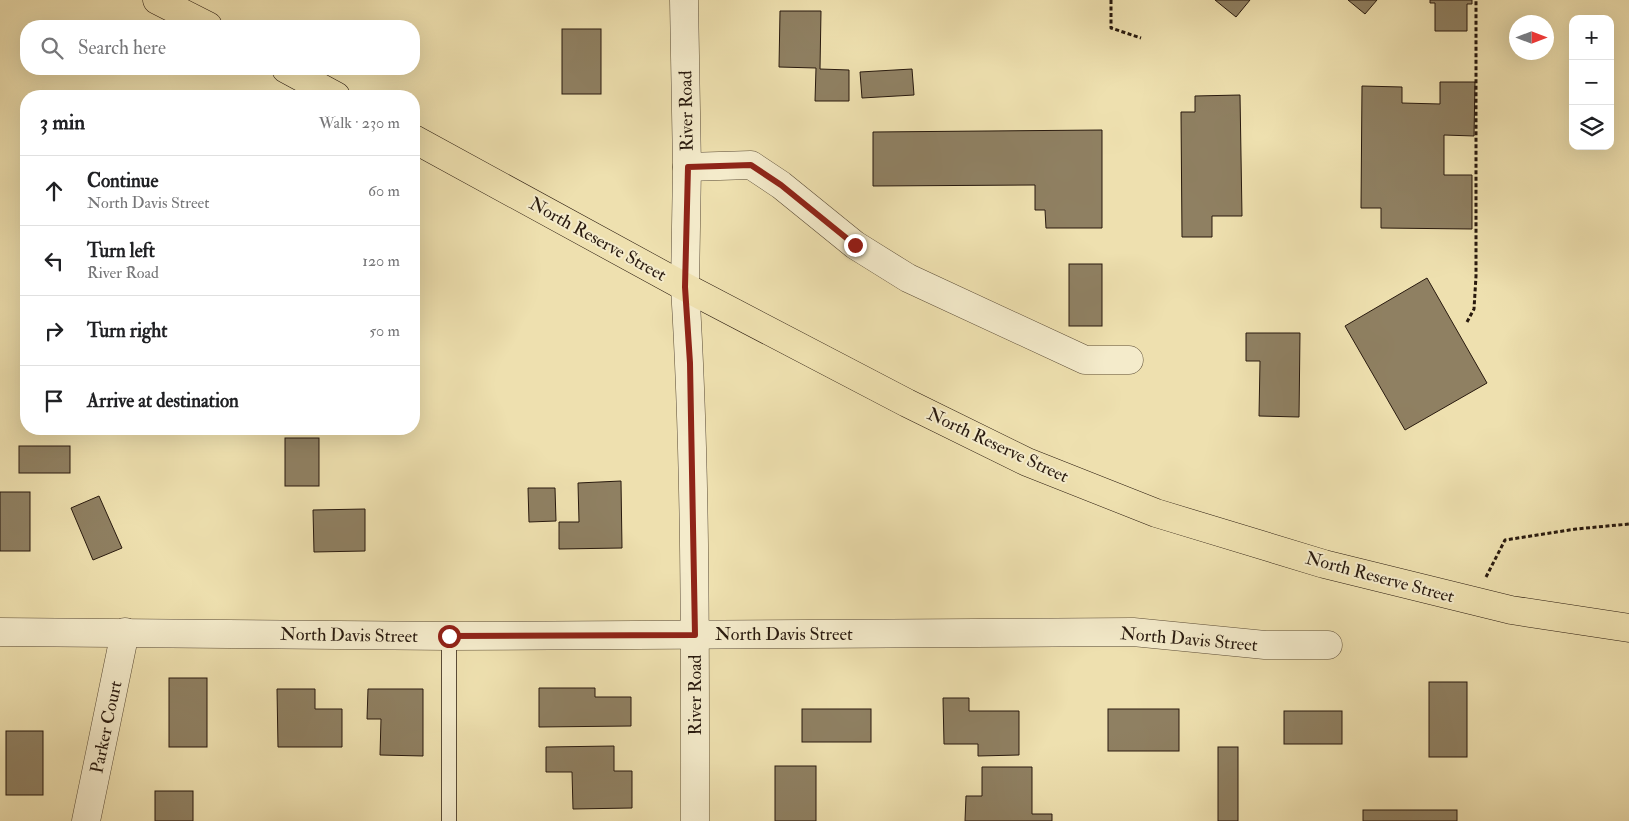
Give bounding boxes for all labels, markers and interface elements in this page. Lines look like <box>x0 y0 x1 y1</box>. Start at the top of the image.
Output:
north arrow <box>1509 15 1554 60</box>
map controls <box>1569 15 1614 150</box>
button: + <box>1569 15 1614 60</box>
search box <box>20 20 420 75</box>
icon: search <box>38 34 66 62</box>
text: Search here <box>78 36 166 60</box>
button: − <box>1569 60 1614 105</box>
street label: River Road <box>674 70 699 152</box>
button: layers <box>1569 105 1614 150</box>
text: 3 min <box>40 109 85 136</box>
text: Walk · 230 m <box>319 113 400 133</box>
text: Continue <box>87 169 158 193</box>
icon: ahead <box>40 177 68 205</box>
text: 60 m <box>368 181 400 201</box>
street label: North Reserve Street <box>525 192 671 287</box>
text: North Davis Street <box>87 193 210 213</box>
route end <box>844 234 867 257</box>
text: Turn left <box>87 239 155 263</box>
icon: left <box>40 247 68 275</box>
text: 120 m <box>362 251 400 271</box>
text: River Road <box>87 263 159 283</box>
icon: right <box>40 317 68 345</box>
text: Turn right <box>87 319 167 343</box>
text: 50 m <box>369 321 400 341</box>
icon: arrive <box>40 387 68 415</box>
text: Arrive at destination <box>87 389 239 413</box>
street label: North Reserve Street <box>923 403 1072 488</box>
street label: North Reserve Street <box>1303 547 1457 608</box>
street label: North Davis Street <box>1119 622 1259 657</box>
street label: North Davis Street <box>280 623 418 648</box>
street label: North Davis Street <box>715 623 853 646</box>
route start <box>438 625 461 648</box>
street label: River Road <box>684 654 707 735</box>
street label: Parker Court <box>85 678 128 776</box>

